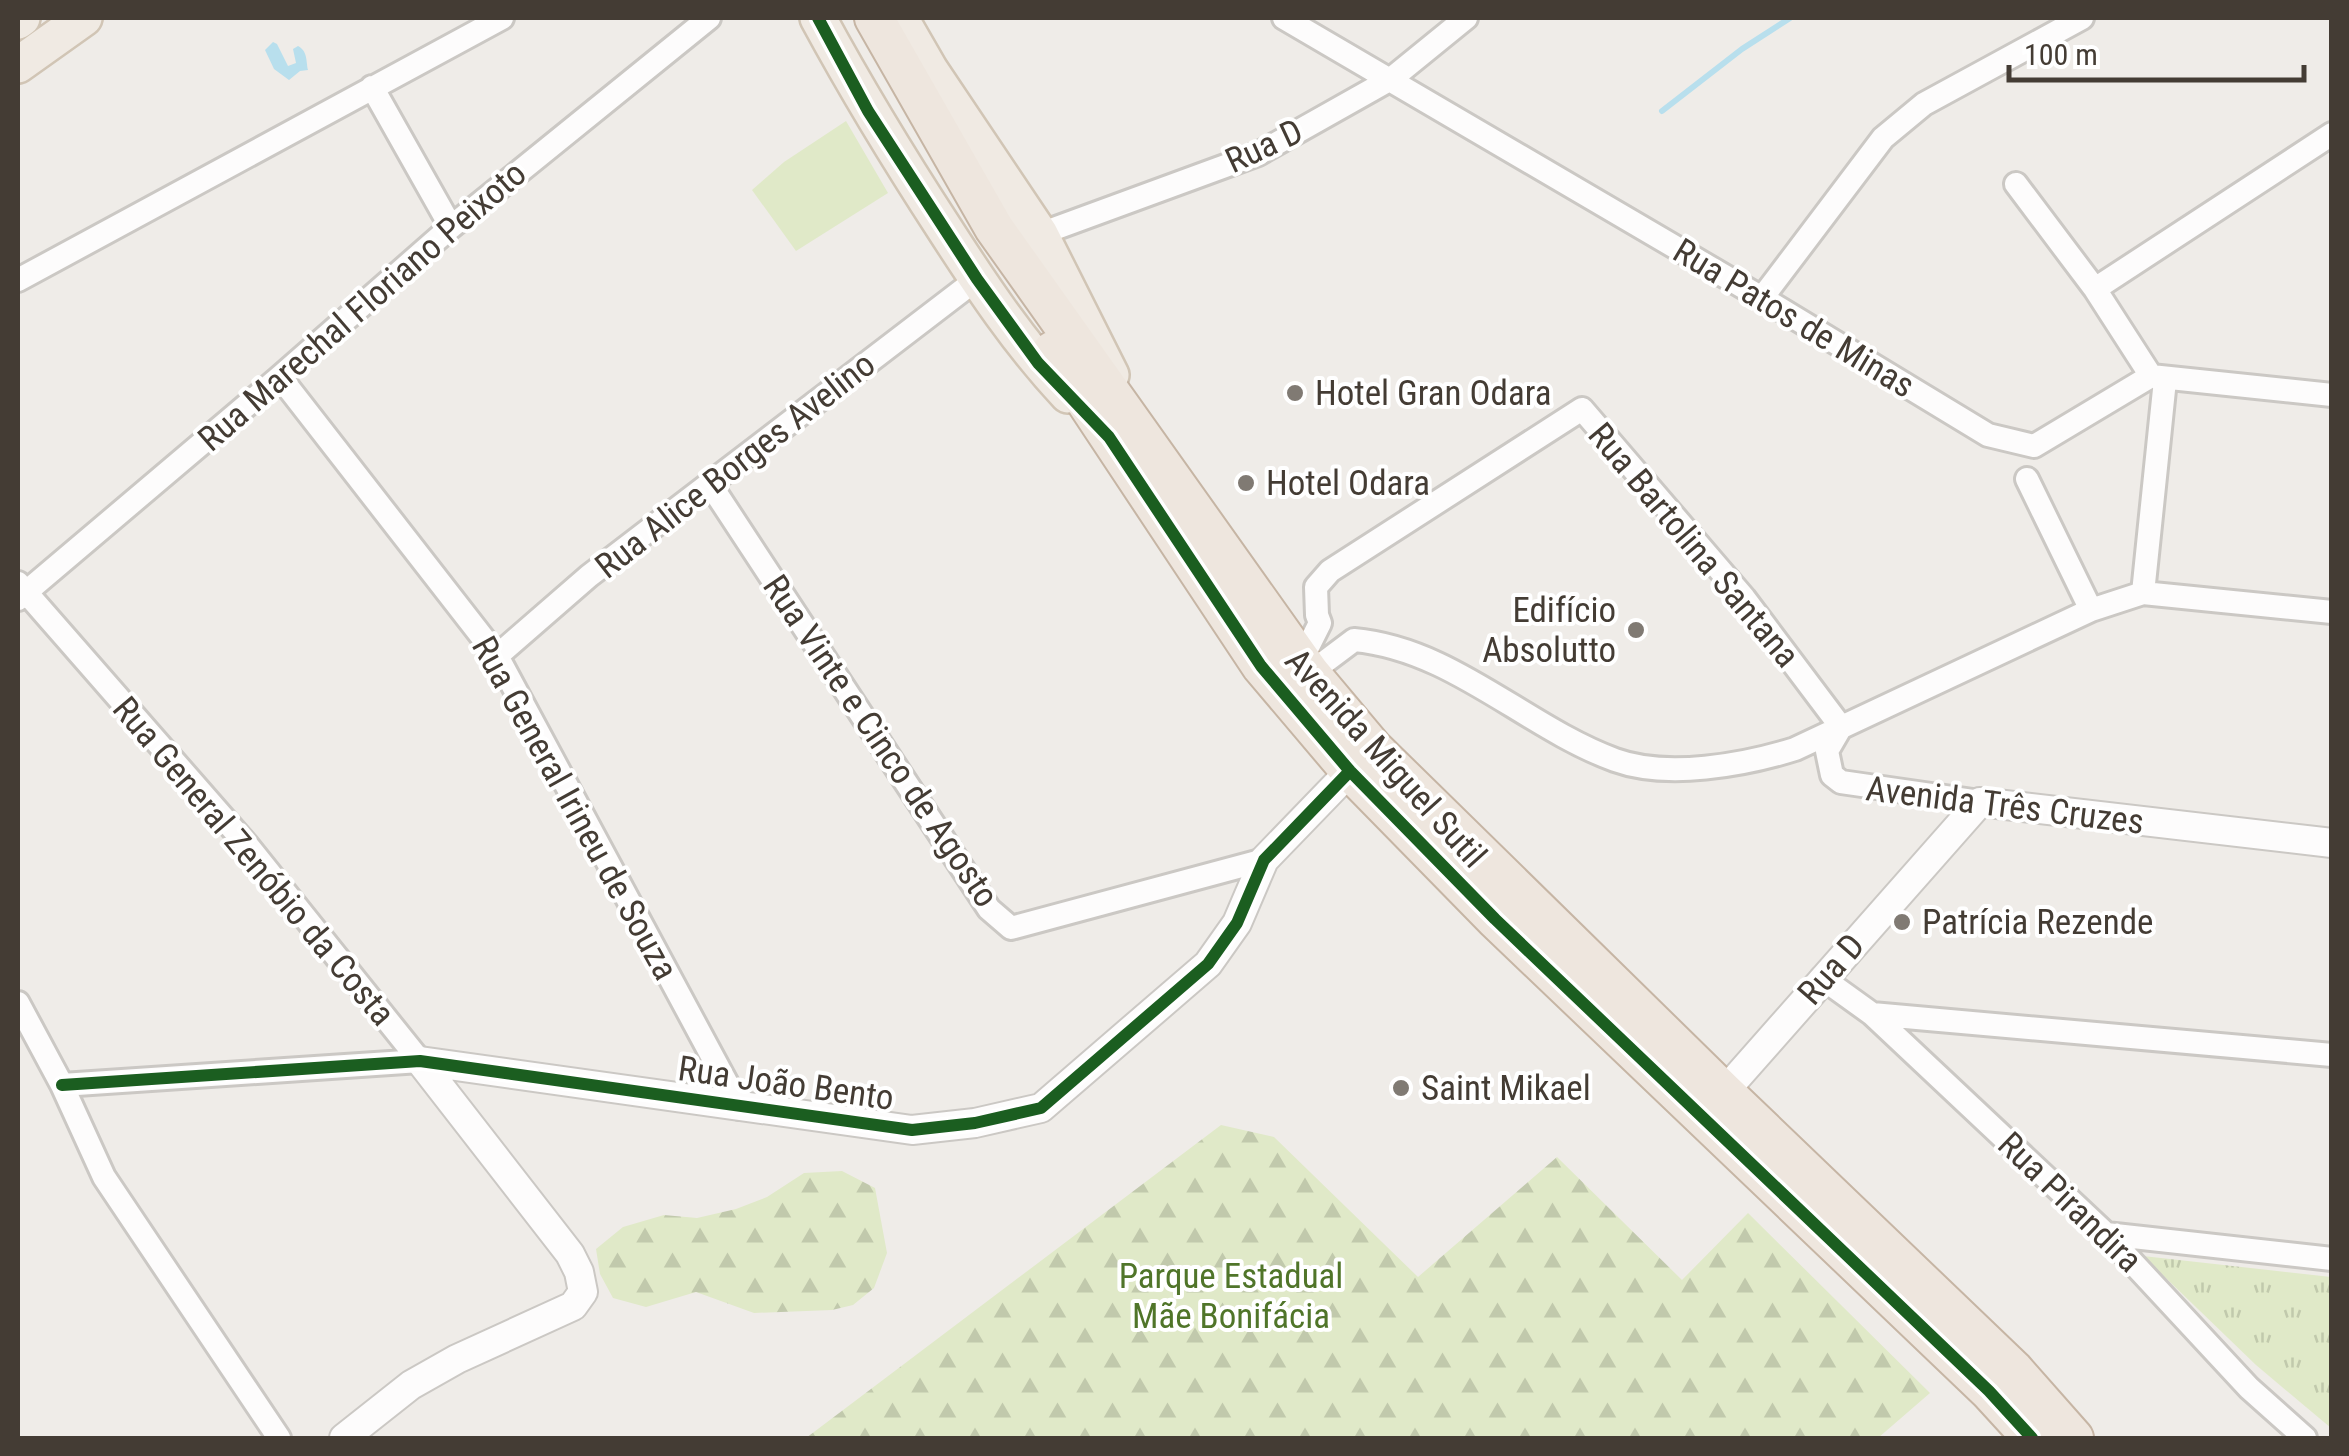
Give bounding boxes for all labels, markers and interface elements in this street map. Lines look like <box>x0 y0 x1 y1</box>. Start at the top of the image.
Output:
scale bar <box>2009 20 2304 82</box>
text: 100 m <box>2024 37 2098 72</box>
street label: Rua D <box>1219 111 1309 182</box>
street label: Rua Marechal Floriano Peixoto <box>190 153 534 460</box>
street label: Rua Patos de Minas <box>1666 230 1922 407</box>
street label: Rua Alice Borges Avelino <box>588 344 883 587</box>
place label: Hotel Gran Odara <box>1315 373 1551 414</box>
marker: Hotel Gran Odara <box>1284 382 1306 404</box>
street label: Rua Bartolina Santana <box>1580 415 1808 676</box>
place label: Hotel Odara <box>1266 463 1430 504</box>
marker: Hotel Odara <box>1235 472 1257 494</box>
street label: Rua Vinte e Cinco de Agosto <box>754 568 1007 915</box>
place label: Edifício Absolutto <box>1482 590 1616 671</box>
marker: Edifício Absolutto <box>1625 619 1647 641</box>
street label: Rua General Irineu de Souza <box>463 630 686 987</box>
street label: Avenida Miguel Sutil <box>1277 640 1495 876</box>
street label: Rua General Zenóbio da Costa <box>104 689 403 1034</box>
street label: Avenida Três Cruzes <box>1864 768 2146 843</box>
place label: Patrícia Rezende <box>1922 902 2153 943</box>
marker: Patrícia Rezende <box>1891 911 1913 933</box>
street label: Rua D <box>1790 926 1873 1013</box>
street label: Rua João Bento <box>676 1048 896 1119</box>
place label: Saint Mikael <box>1421 1068 1591 1109</box>
marker: Saint Mikael <box>1390 1077 1412 1099</box>
street label: Rua Pirandira <box>1989 1124 2150 1281</box>
park label: Parque Estadual Mãe Bonifácia <box>1119 1256 1343 1337</box>

